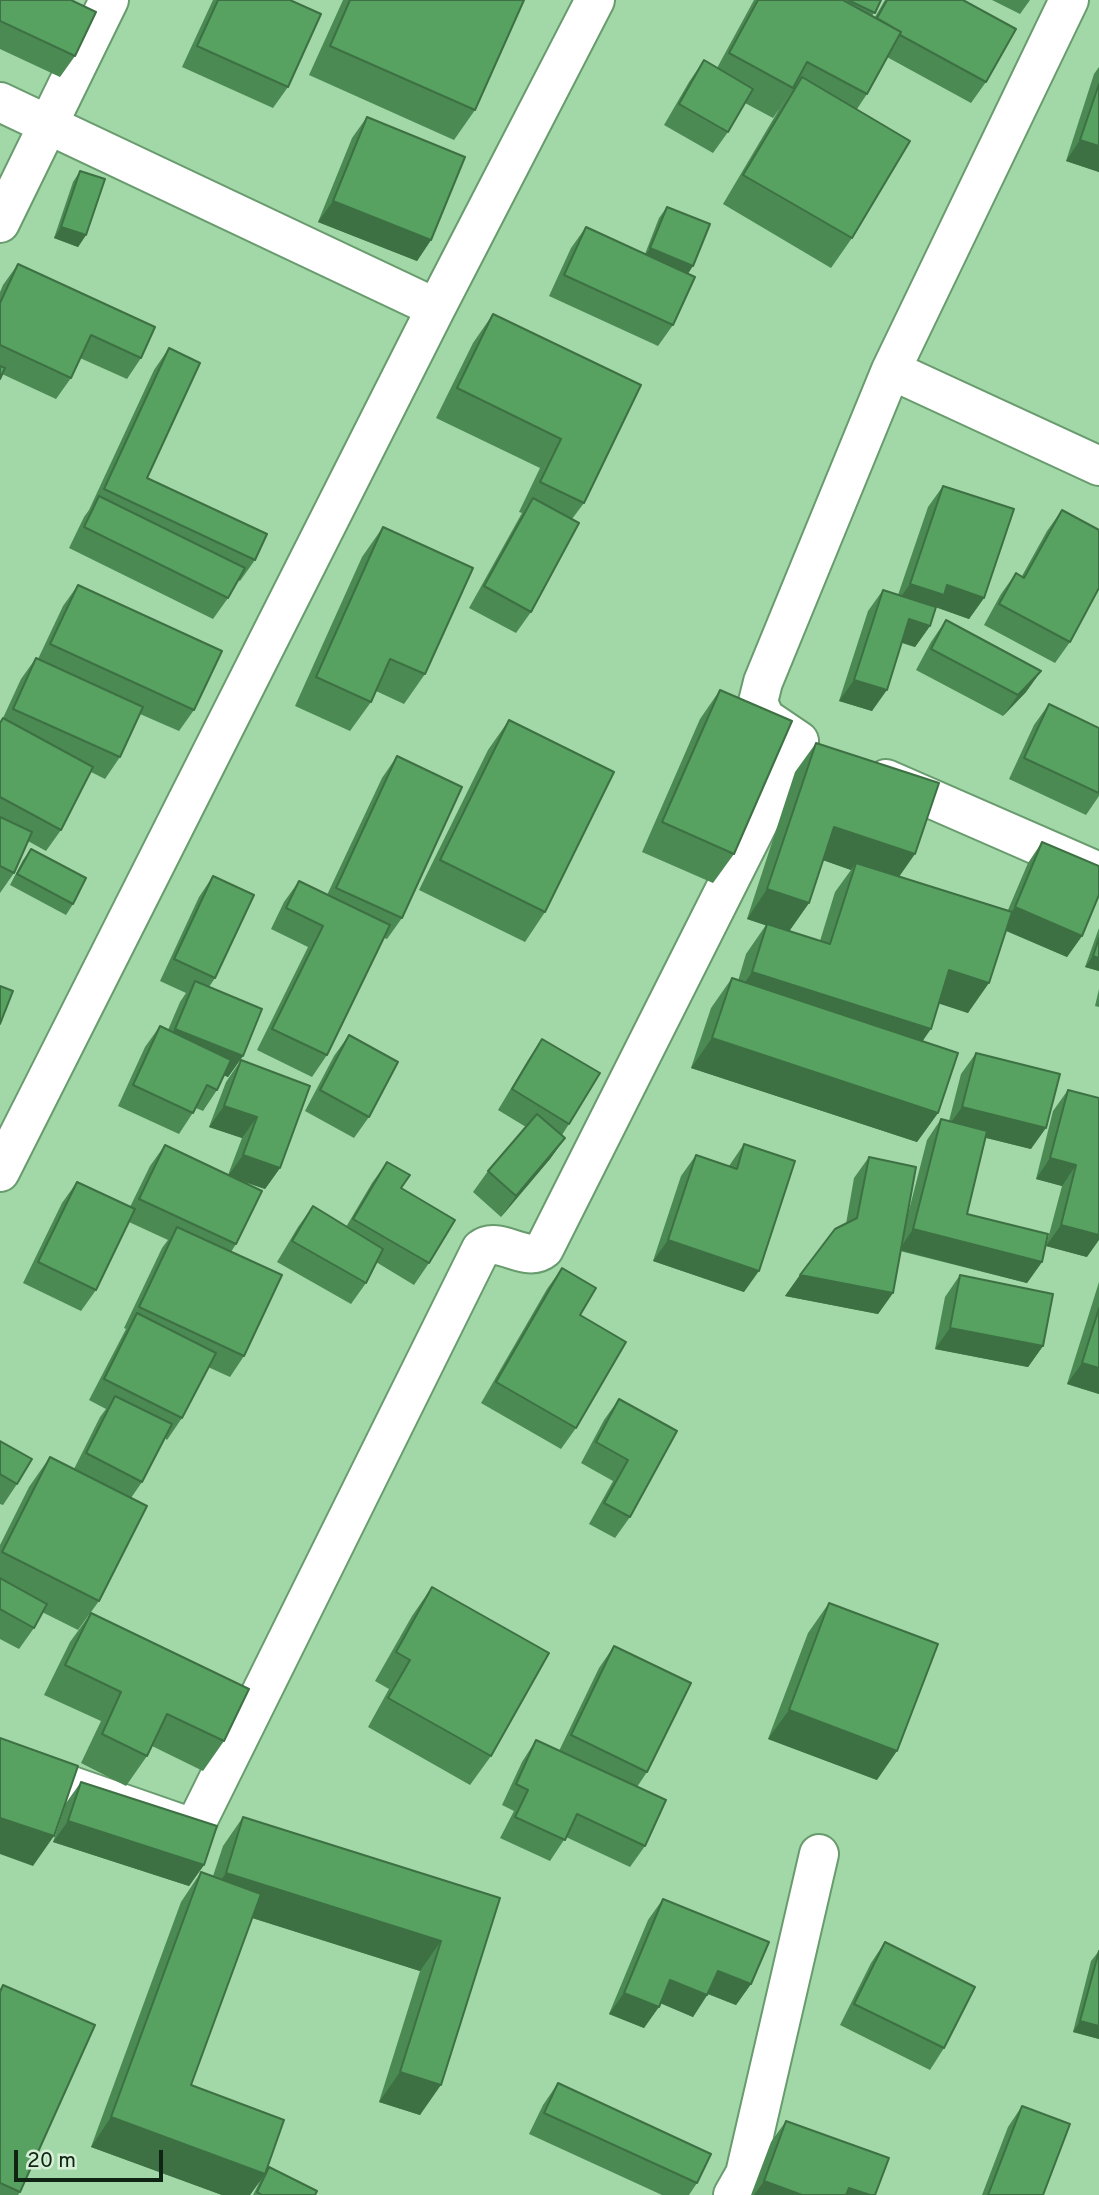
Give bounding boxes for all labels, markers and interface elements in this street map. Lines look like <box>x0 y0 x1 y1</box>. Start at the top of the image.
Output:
scale bar <box>18 2136 166 2180</box>
text: 20 m <box>27 2148 76 2175</box>

